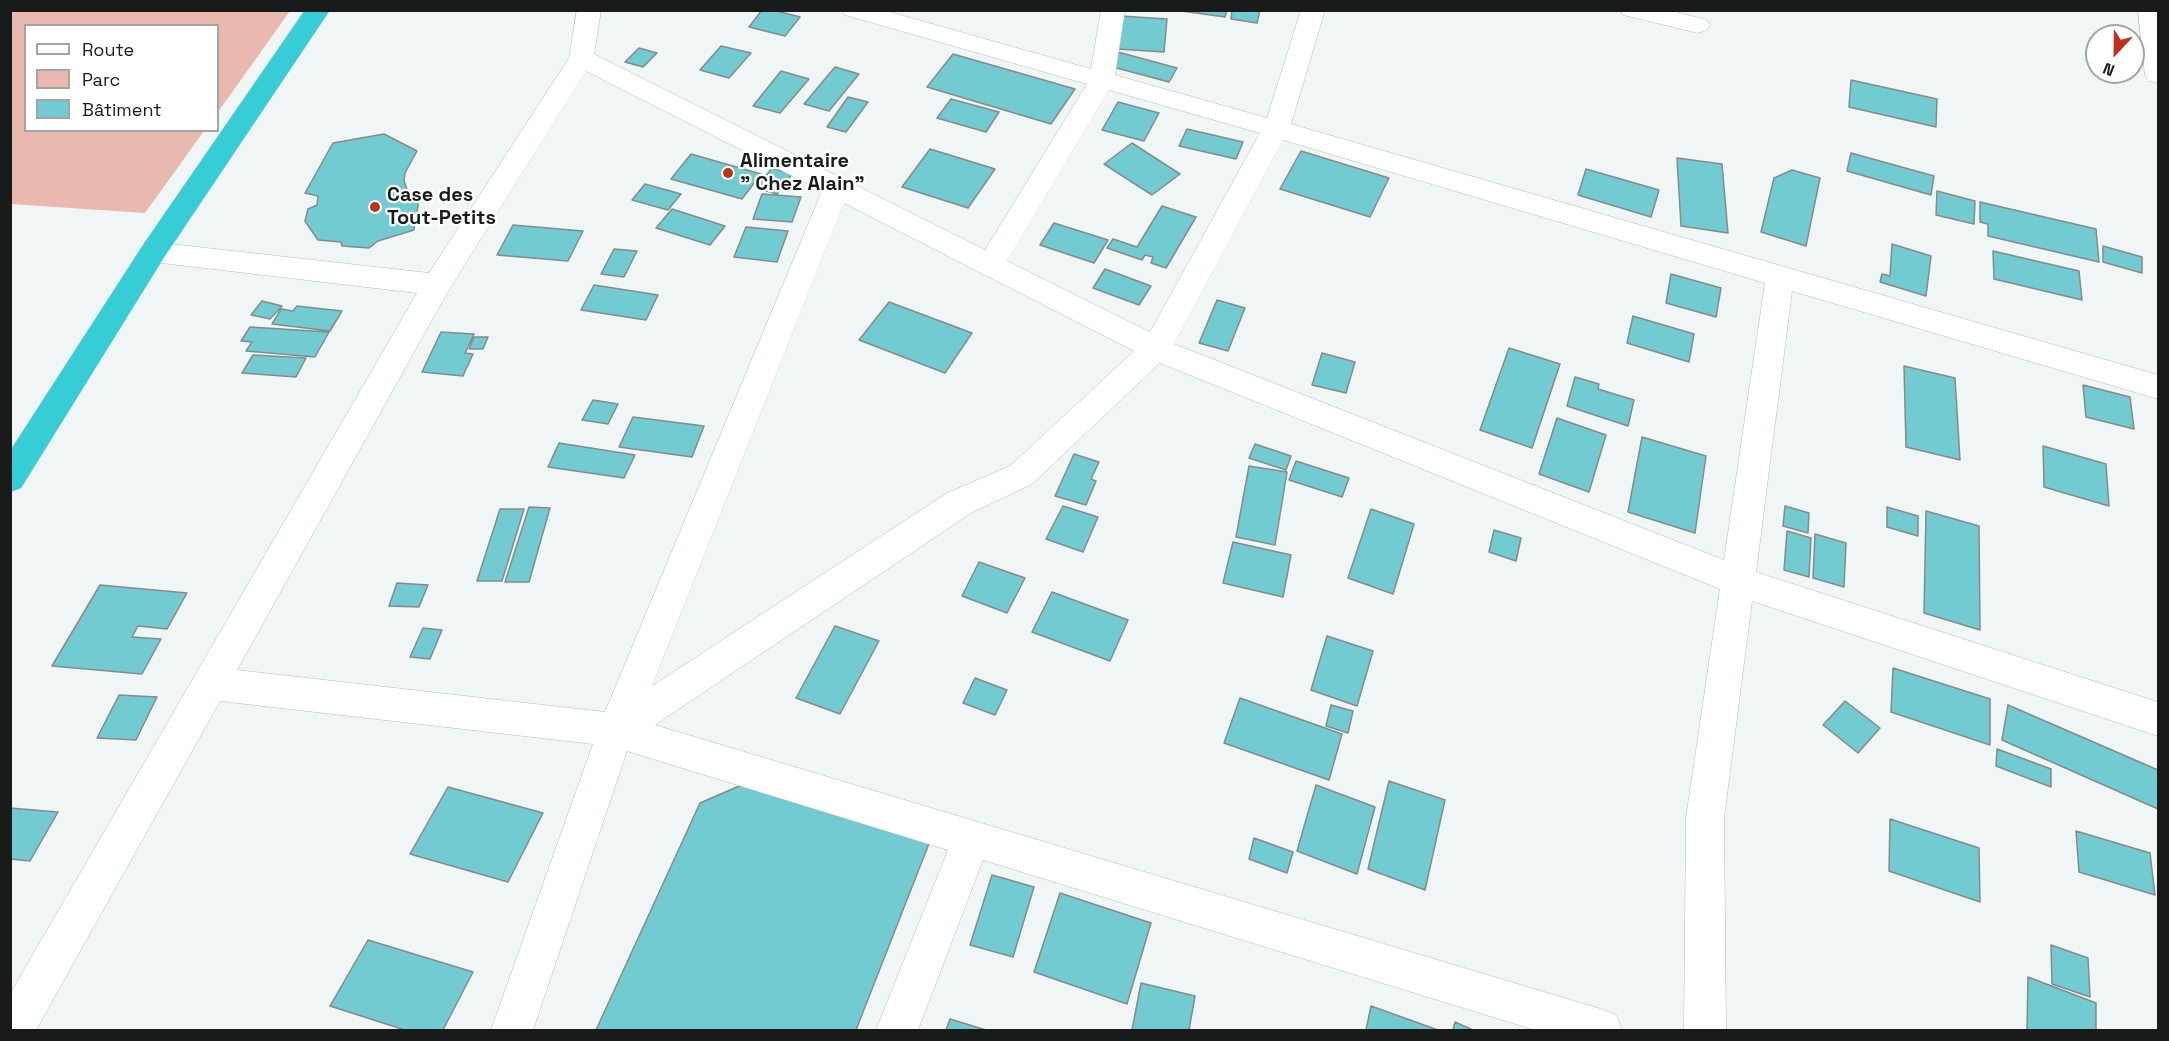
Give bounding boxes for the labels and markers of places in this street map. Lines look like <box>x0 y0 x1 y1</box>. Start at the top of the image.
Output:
place label: Alimentaire " Chez Alain" <box>740 150 864 197</box>
marker: Alimentaire " Chez Alain" <box>721 166 735 180</box>
place label: Case des Tout-Petits <box>387 184 496 231</box>
marker: Case des Tout-Petits <box>368 200 382 214</box>

